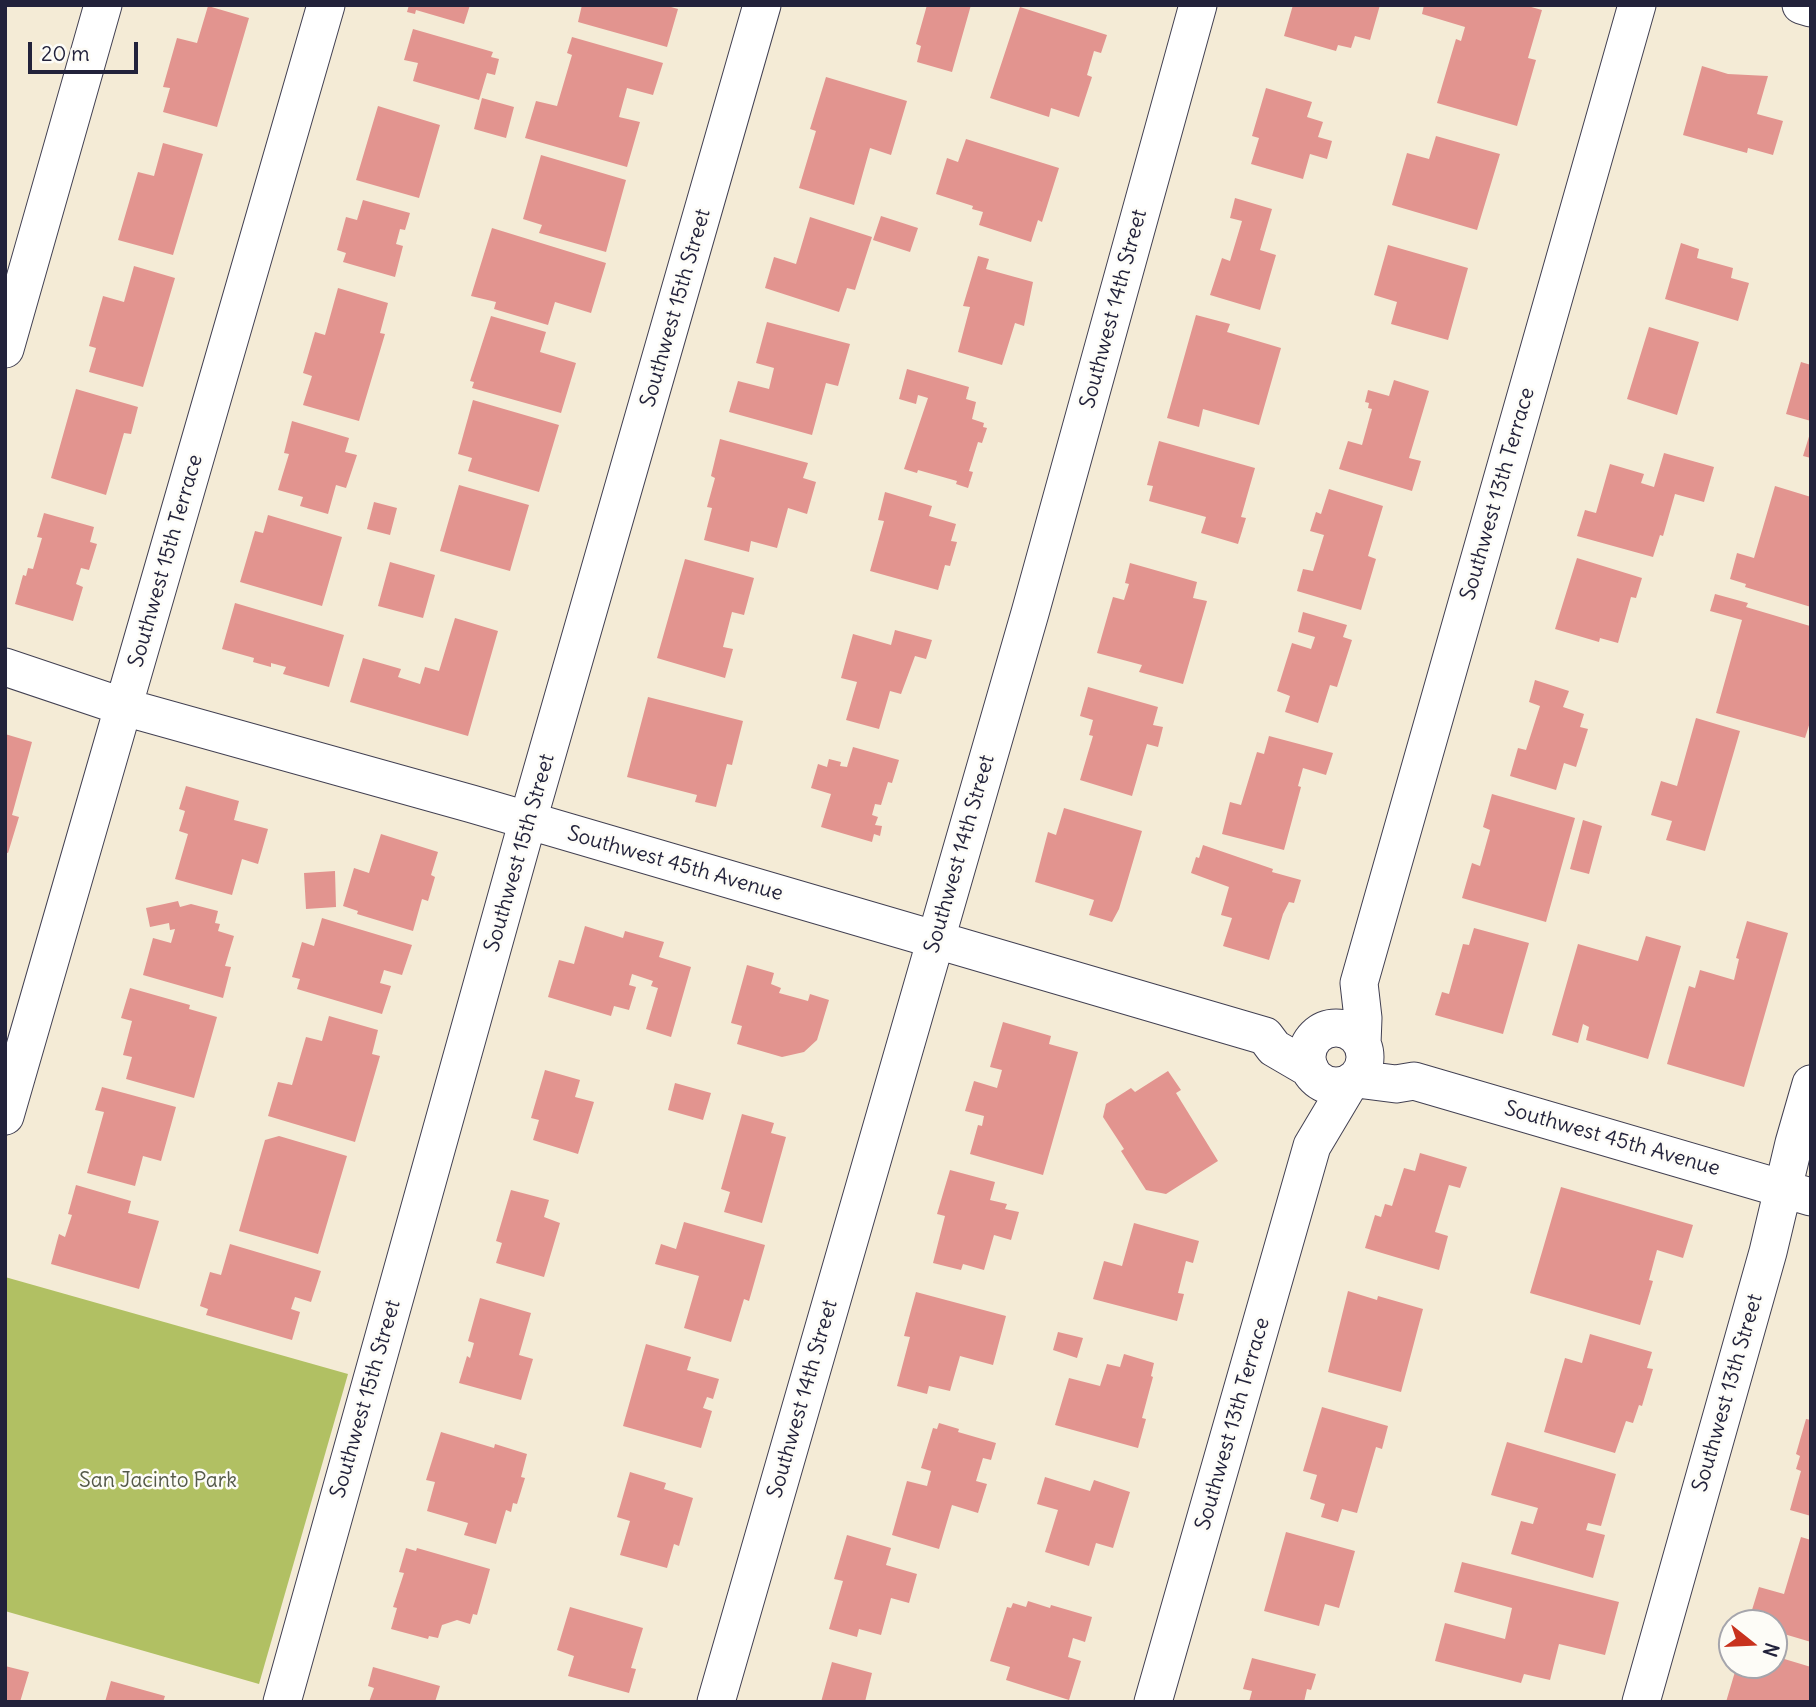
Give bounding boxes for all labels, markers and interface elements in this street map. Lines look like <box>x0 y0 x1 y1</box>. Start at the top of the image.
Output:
scale bar <box>32 28 142 72</box>
text: 20 m <box>41 40 90 67</box>
street label: Southwest 15th Street <box>636 206 716 410</box>
street label: Southwest 14th Street <box>1075 207 1153 411</box>
street label: Southwest 13th Terrace <box>1456 385 1540 603</box>
street label: Southwest 15th Terrace <box>124 452 208 670</box>
street label: Southwest 15th Street <box>480 751 560 955</box>
street label: Southwest 14th Street <box>920 752 1000 956</box>
street label: Southwest 45th Avenue <box>564 821 786 907</box>
street label: Southwest 45th Avenue <box>1501 1096 1723 1182</box>
street label: Southwest 13th Street <box>1688 1291 1768 1495</box>
street label: Southwest 15th Street <box>326 1297 406 1501</box>
street label: Southwest 14th Street <box>763 1297 843 1501</box>
street label: Southwest 13th Terrace <box>1191 1315 1275 1533</box>
park label: San Jacinto Park <box>79 1468 237 1494</box>
north arrow <box>1718 1609 1788 1679</box>
text: N <box>1758 1640 1785 1660</box>

